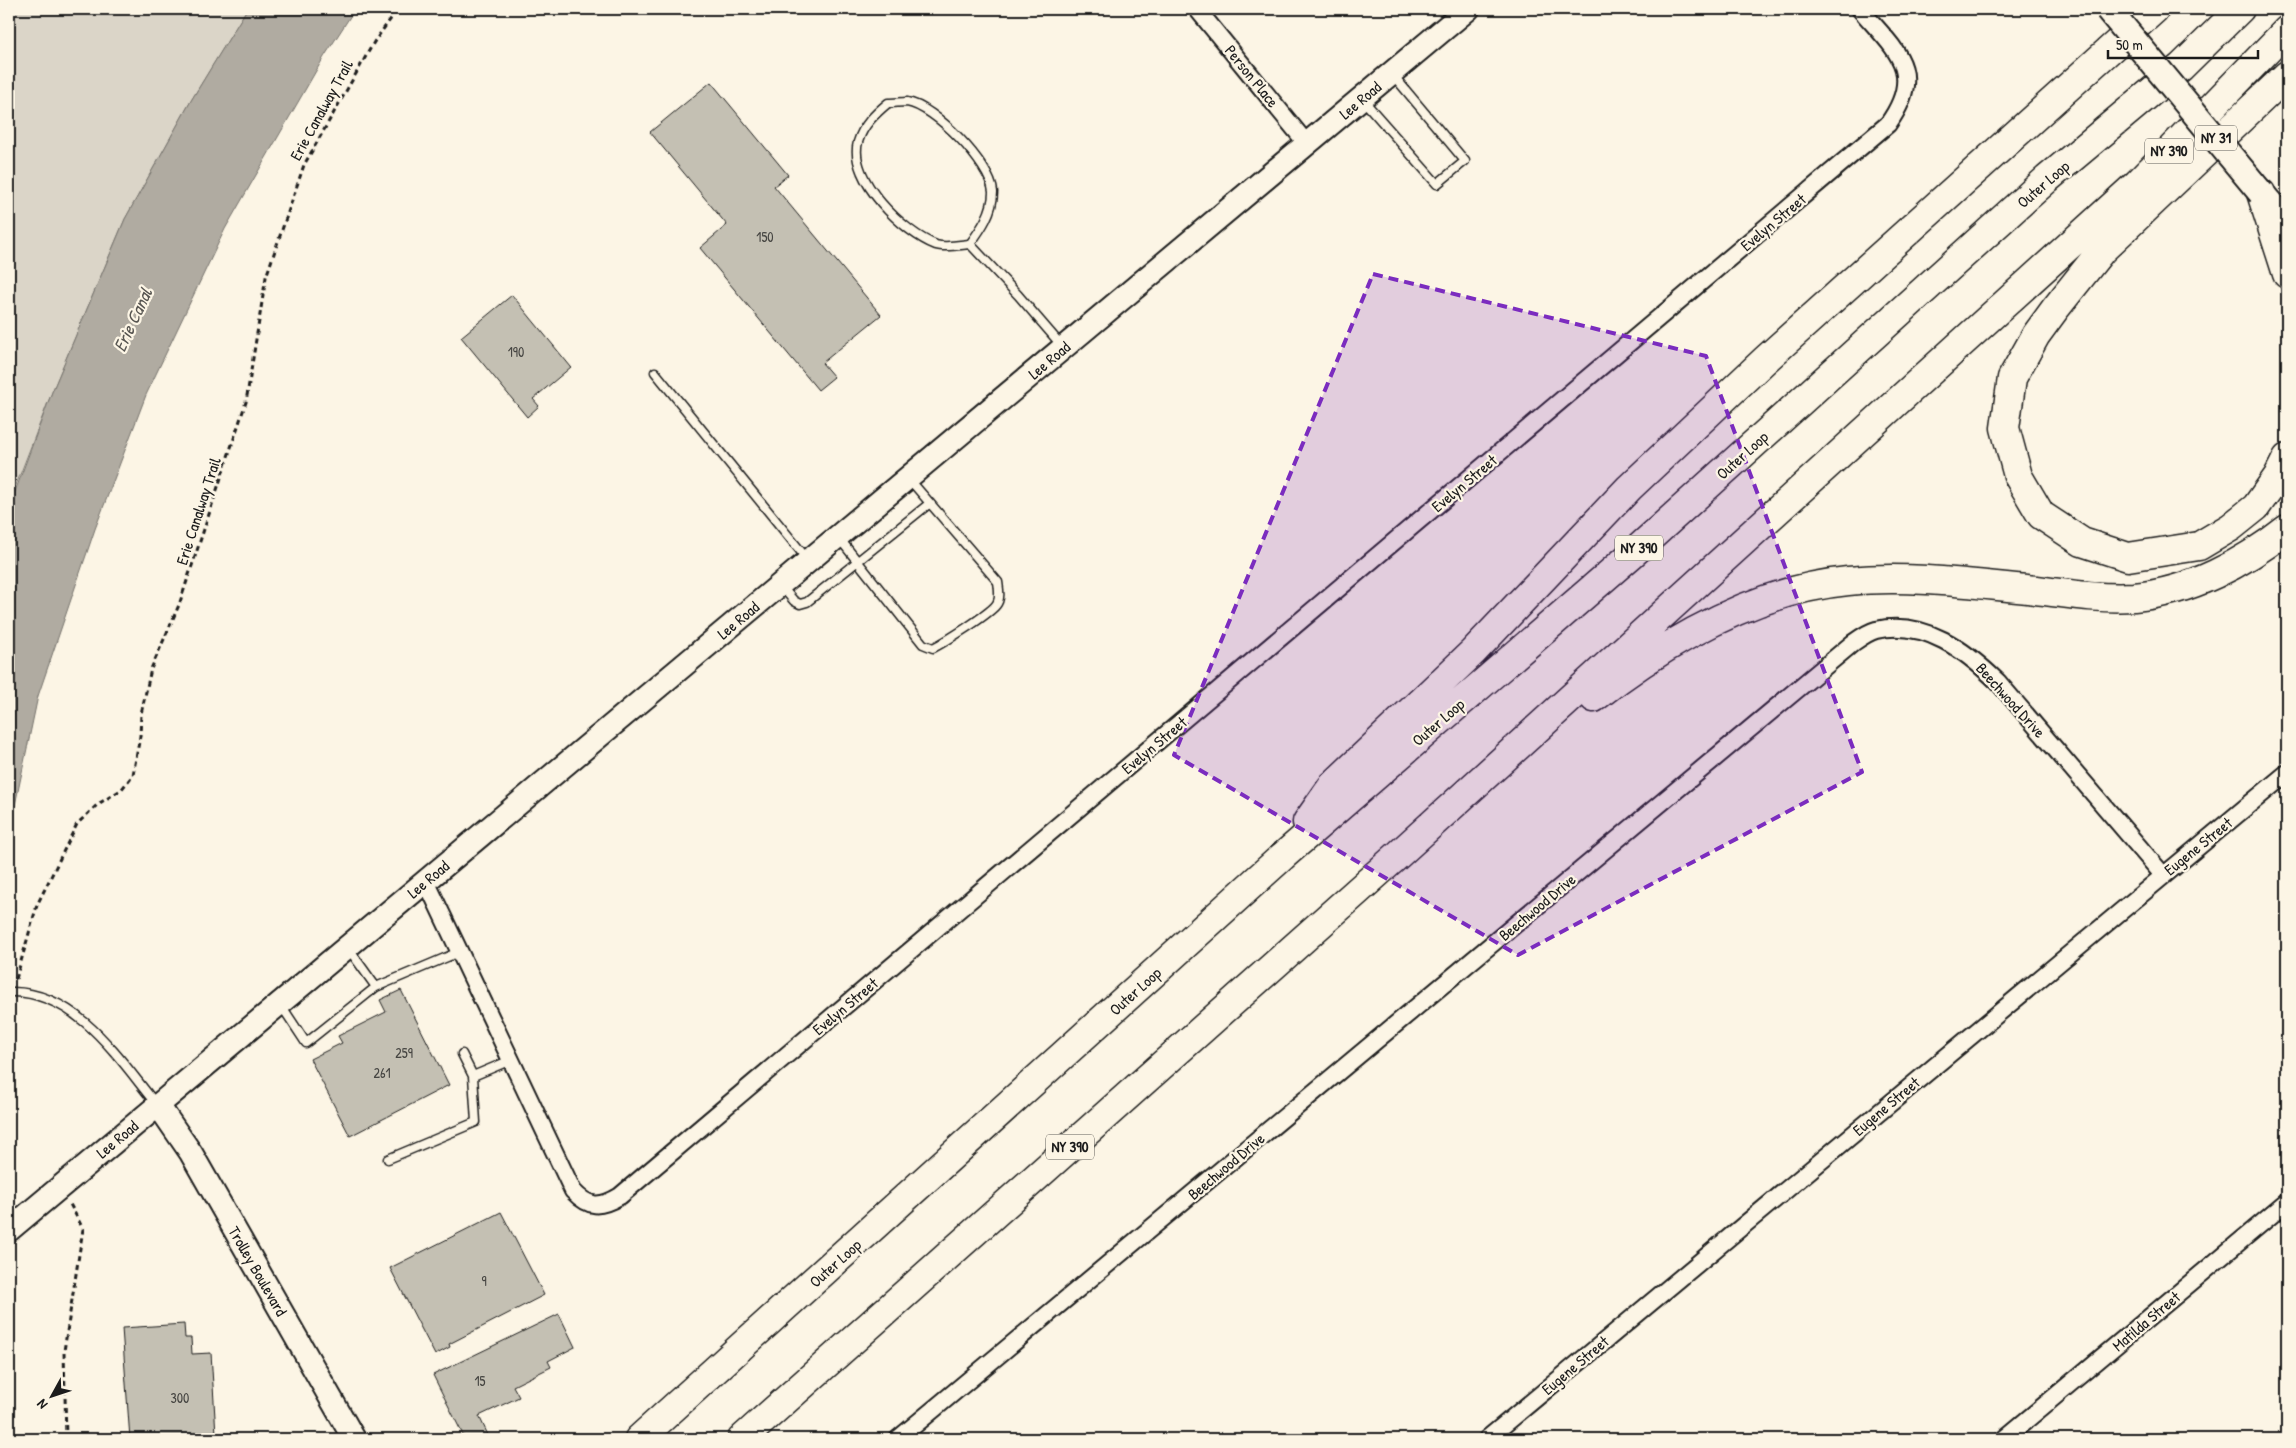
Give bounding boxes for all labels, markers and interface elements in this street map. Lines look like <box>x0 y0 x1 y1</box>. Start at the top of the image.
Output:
scale bar <box>2108 28 2258 60</box>
text: 50 m <box>2116 34 2143 55</box>
street label: Person Place <box>1220 40 1284 112</box>
street label: Erie Canalway Trail <box>284 55 358 164</box>
street label: Lee Road <box>1334 76 1386 124</box>
road number: NY 31 <box>2195 126 2237 150</box>
road number: NY 390 <box>2145 138 2193 164</box>
street label: Outer Loop <box>2012 155 2074 213</box>
street label: Evelyn Street <box>1736 188 1811 256</box>
house number: 150 <box>756 227 774 246</box>
water label: Erie Canal <box>107 283 159 355</box>
street label: Lee Road <box>1023 336 1075 384</box>
house number: 190 <box>508 342 524 361</box>
street label: Outer Loop <box>1711 426 1773 484</box>
street label: Evelyn Street <box>1427 449 1502 517</box>
street label: Erie Canalway Trail <box>170 454 226 567</box>
road number: NY 390 <box>1615 536 1663 560</box>
street label: Lee Road <box>712 596 764 644</box>
street label: Beechwood Drive <box>1971 658 2051 743</box>
street label: Outer Loop <box>1407 693 1469 751</box>
street label: Evelyn Street <box>1117 711 1192 779</box>
street label: Eugene Street <box>2159 812 2237 880</box>
street label: Lee Road <box>402 855 454 903</box>
street label: Beechwood Drive <box>1494 868 1581 946</box>
street label: Outer Loop <box>1104 962 1166 1020</box>
street label: Evelyn Street <box>808 972 883 1040</box>
house number: 259 <box>395 1043 413 1062</box>
house number: 261 <box>373 1063 391 1082</box>
street label: Eugene Street <box>1848 1071 1925 1141</box>
street label: Lee Road <box>91 1115 143 1163</box>
street label: Beechwood Drive <box>1183 1127 1270 1205</box>
road number: NY 390 <box>1046 1134 1094 1160</box>
street label: Trolley Boulevard <box>223 1222 293 1320</box>
street label: Outer Loop <box>804 1234 866 1292</box>
house number: 9 <box>481 1271 487 1290</box>
street label: Matilda Street <box>2107 1286 2185 1356</box>
street label: Eugene Street <box>1537 1330 1614 1400</box>
north arrow <box>28 1370 78 1420</box>
house number: 15 <box>474 1371 486 1390</box>
house number: 300 <box>171 1388 189 1407</box>
text: N <box>32 1395 51 1414</box>

